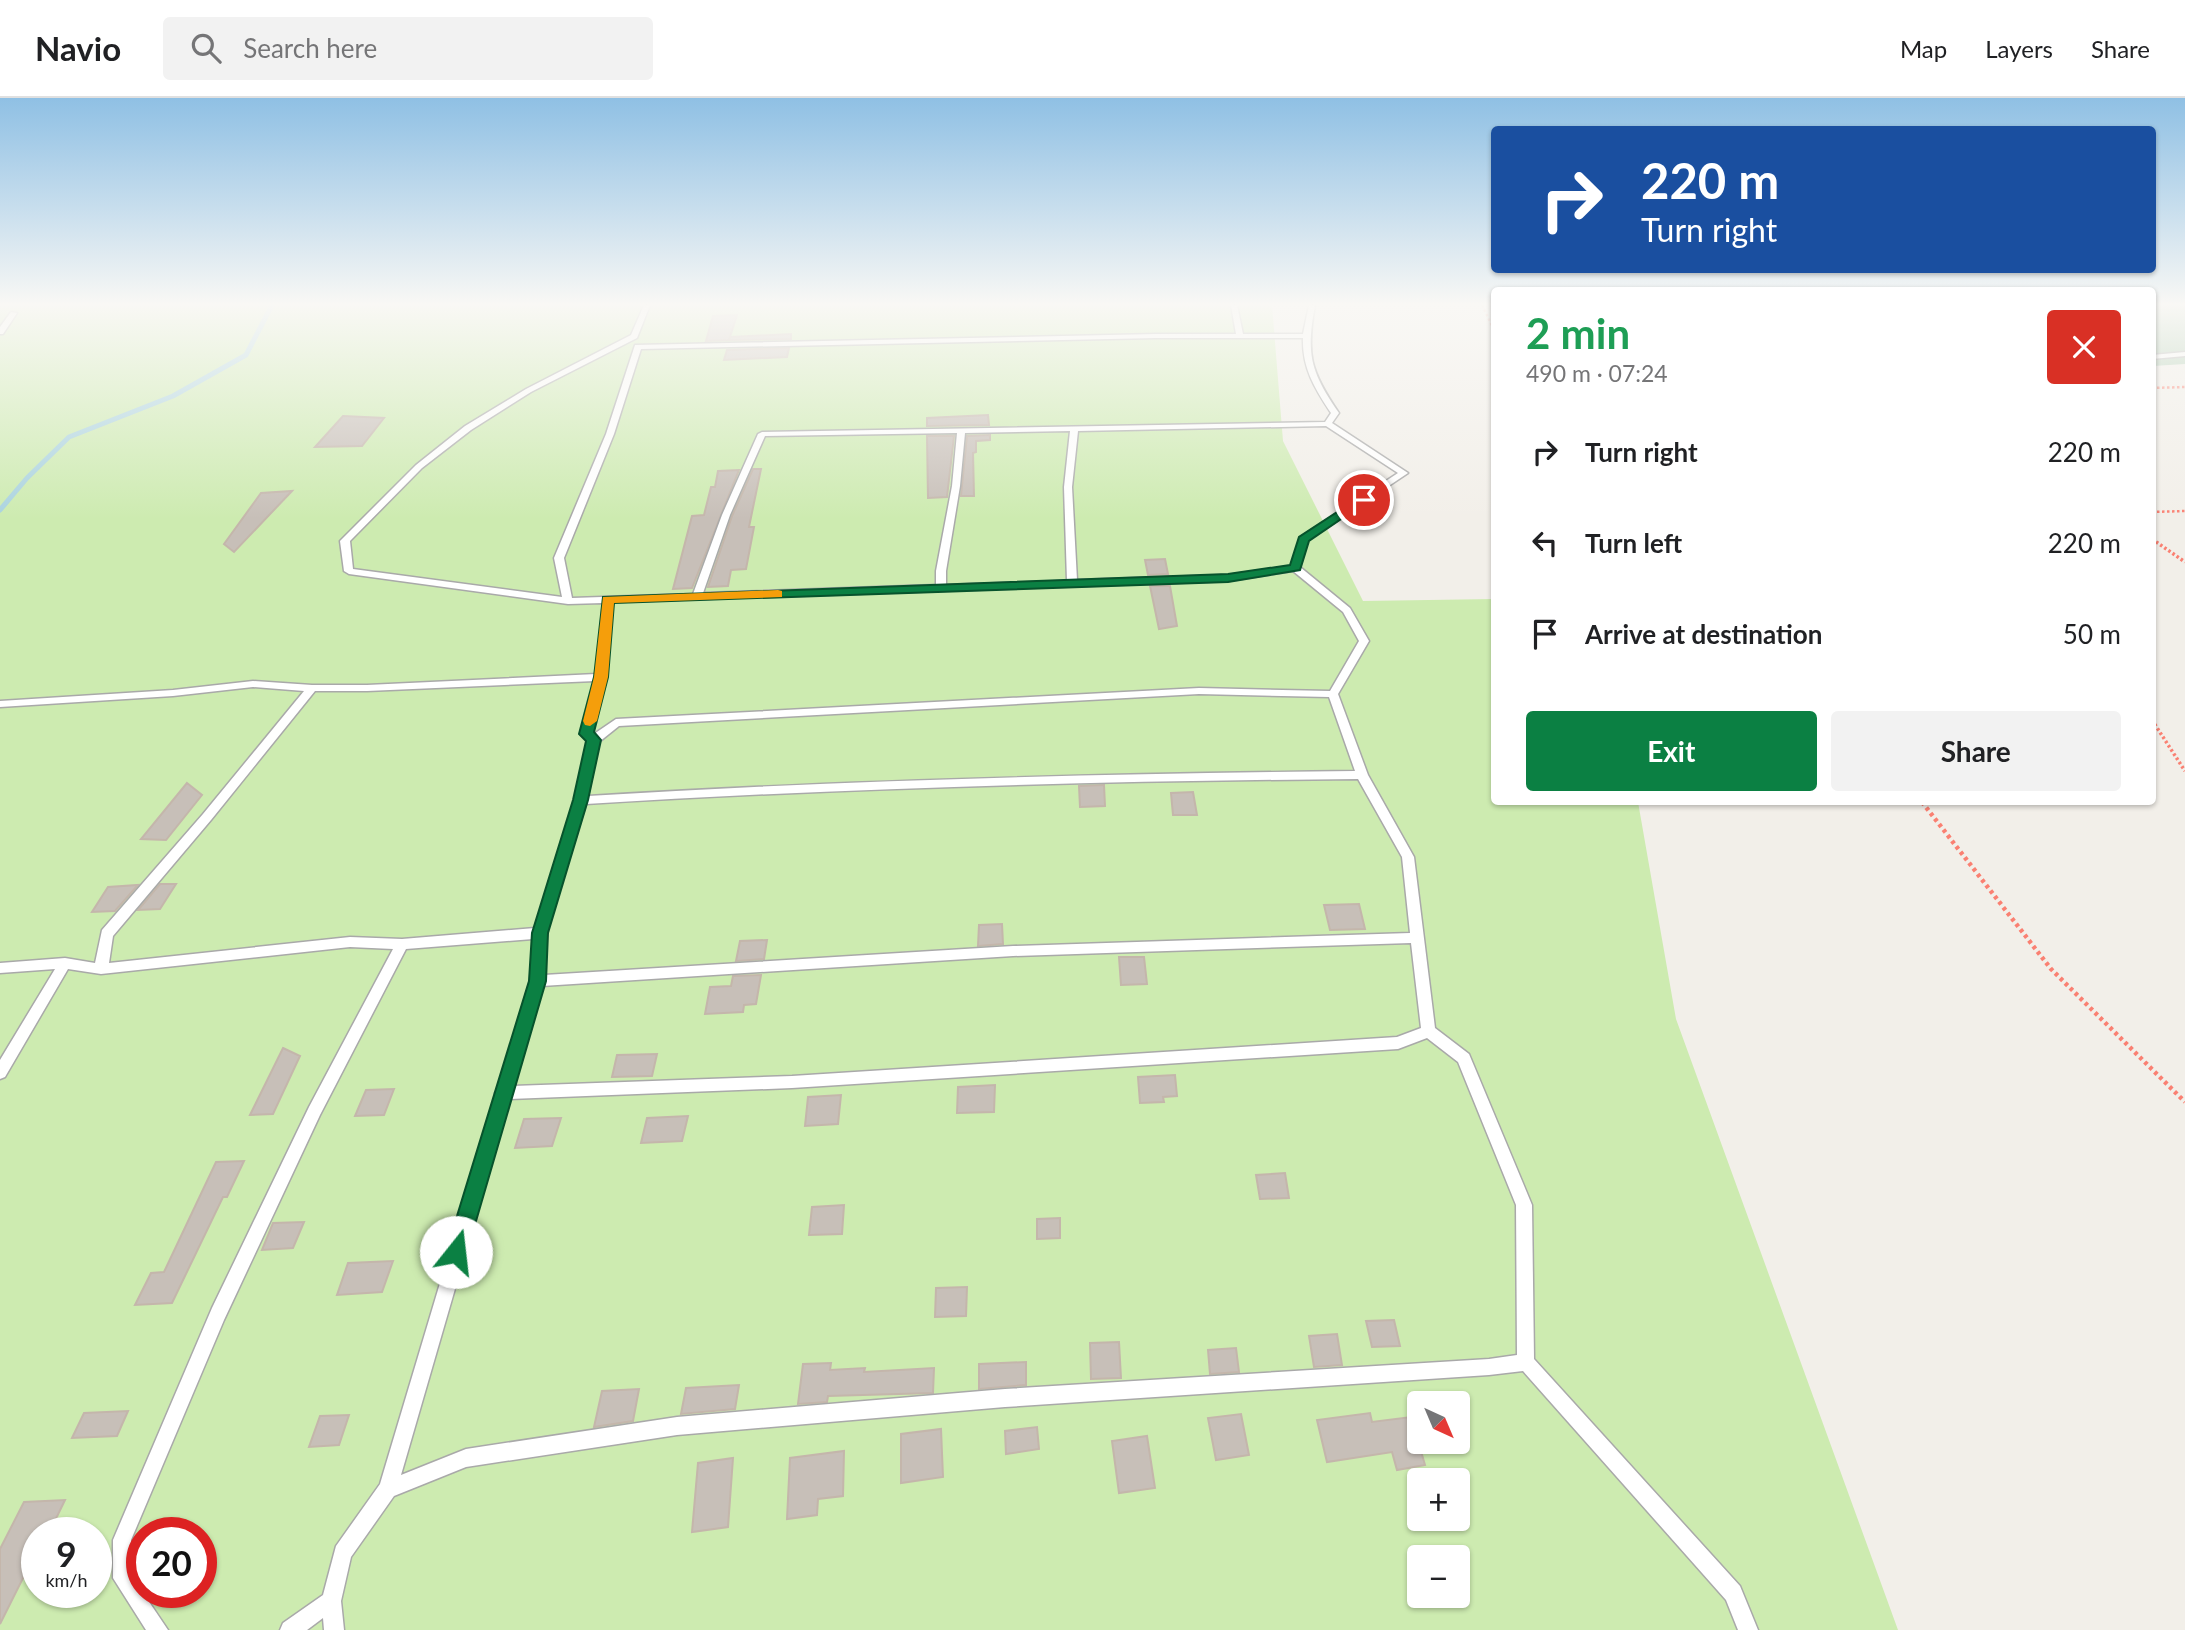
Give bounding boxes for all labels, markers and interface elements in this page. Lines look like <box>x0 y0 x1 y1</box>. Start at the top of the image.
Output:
search box <box>163 17 653 80</box>
text: Navio <box>35 28 121 68</box>
icon: search <box>187 29 225 67</box>
text: Search here <box>243 32 377 64</box>
text: Map <box>1900 34 1947 63</box>
text: Layers <box>1985 34 2053 63</box>
text: Share <box>2091 34 2150 63</box>
text: 220 m <box>1641 151 1779 209</box>
icon: right <box>1526 154 1617 245</box>
text: Turn right <box>1641 210 1777 249</box>
text: 2 min <box>1526 308 1630 358</box>
button: close <box>2047 310 2121 384</box>
text: 490 m · 07:24 <box>1526 359 1668 387</box>
icon: right <box>1526 433 1564 471</box>
text: Turn right <box>1585 436 1698 468</box>
text: 220 m <box>2048 436 2121 468</box>
pin <box>1334 470 1394 530</box>
icon: arrive <box>1345 481 1383 519</box>
icon: left <box>1526 524 1564 562</box>
text: Turn left <box>1585 527 1682 559</box>
text: 220 m <box>2048 527 2121 559</box>
icon: arrive <box>1526 615 1564 653</box>
text: Arrive at destination <box>1585 618 1822 650</box>
text: 50 m <box>2063 618 2121 650</box>
button: Exit <box>1526 711 1817 791</box>
button: Share <box>1831 711 2121 791</box>
position arrow <box>419 1215 493 1289</box>
north arrow <box>1407 1391 1470 1454</box>
map controls <box>1407 1391 1470 1608</box>
button: + <box>1407 1468 1470 1531</box>
speed limit sign: 20 <box>126 1517 217 1608</box>
text: 9 <box>56 1532 77 1574</box>
button: − <box>1407 1545 1470 1608</box>
text: km/h <box>45 1569 88 1591</box>

